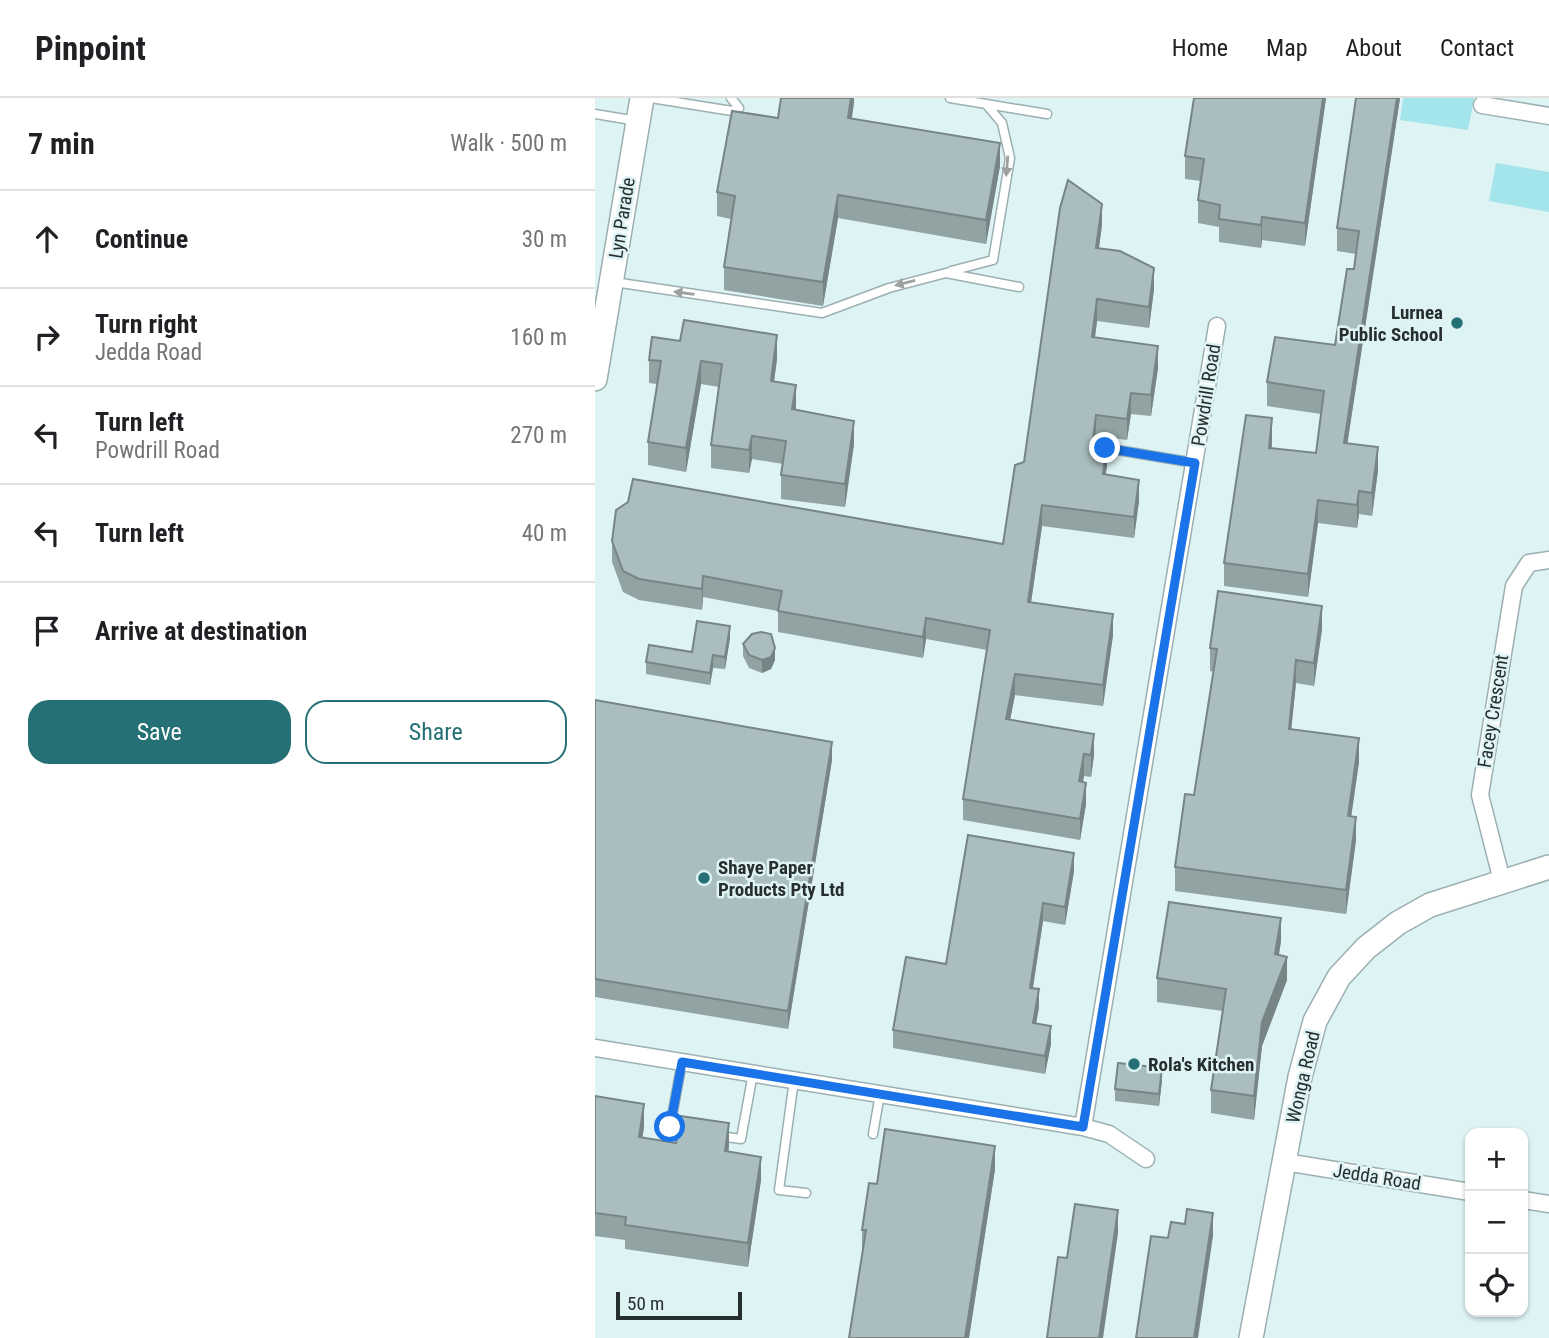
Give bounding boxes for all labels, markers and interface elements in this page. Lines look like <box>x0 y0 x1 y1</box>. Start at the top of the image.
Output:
text: Pinpoint <box>35 29 146 68</box>
text: Home <box>1172 34 1228 62</box>
text: Map <box>1266 34 1308 62</box>
text: About <box>1346 34 1402 62</box>
text: Contact <box>1440 34 1514 62</box>
text: 7 min <box>28 126 95 161</box>
text: Walk · 500 m <box>450 130 567 157</box>
one-way arrow <box>1002 155 1013 177</box>
street label: Lyn Parade <box>604 176 640 260</box>
icon: ahead <box>28 220 66 258</box>
text: Continue <box>95 224 188 254</box>
text: 30 m <box>522 226 567 253</box>
one-way arrow <box>894 279 915 289</box>
one-way arrow <box>673 287 695 298</box>
place label: Lurnea Public School <box>1339 301 1443 346</box>
text: Turn right <box>95 309 197 339</box>
marker: Lurnea Public School <box>1449 315 1465 331</box>
icon: right <box>28 318 66 356</box>
text: 160 m <box>510 324 567 351</box>
text: Jedda Road <box>95 339 202 366</box>
street label: Powdrill Road <box>1187 342 1225 448</box>
text: Turn left <box>95 407 184 437</box>
icon: left <box>28 416 66 454</box>
text: 270 m <box>510 422 567 449</box>
route end <box>1089 432 1120 463</box>
text: Powdrill Road <box>95 437 220 464</box>
icon: left <box>28 514 66 552</box>
text: Turn left <box>95 518 184 548</box>
text: 40 m <box>522 520 567 547</box>
icon: arrive <box>28 612 66 650</box>
text: Arrive at destination <box>95 616 307 646</box>
street label: Facey Crescent <box>1473 653 1513 769</box>
button: Save <box>28 700 291 764</box>
button: Share <box>305 700 567 764</box>
place label: Shaye Paper Products Pty Ltd <box>718 856 844 901</box>
marker: Shaye Paper Products Pty Ltd <box>696 870 712 886</box>
street label: Wonga Road <box>1281 1029 1325 1125</box>
place label: Rola's Kitchen <box>1148 1053 1254 1076</box>
marker: Rola's Kitchen <box>1126 1056 1142 1072</box>
route start <box>654 1111 685 1142</box>
map controls <box>1465 1128 1528 1317</box>
button: + <box>1465 1128 1528 1191</box>
street label: Jedda Road <box>1331 1159 1423 1195</box>
button: − <box>1465 1191 1528 1254</box>
button: locate <box>1465 1254 1528 1317</box>
scale bar <box>616 1289 742 1321</box>
text: 50 m <box>627 1292 664 1315</box>

